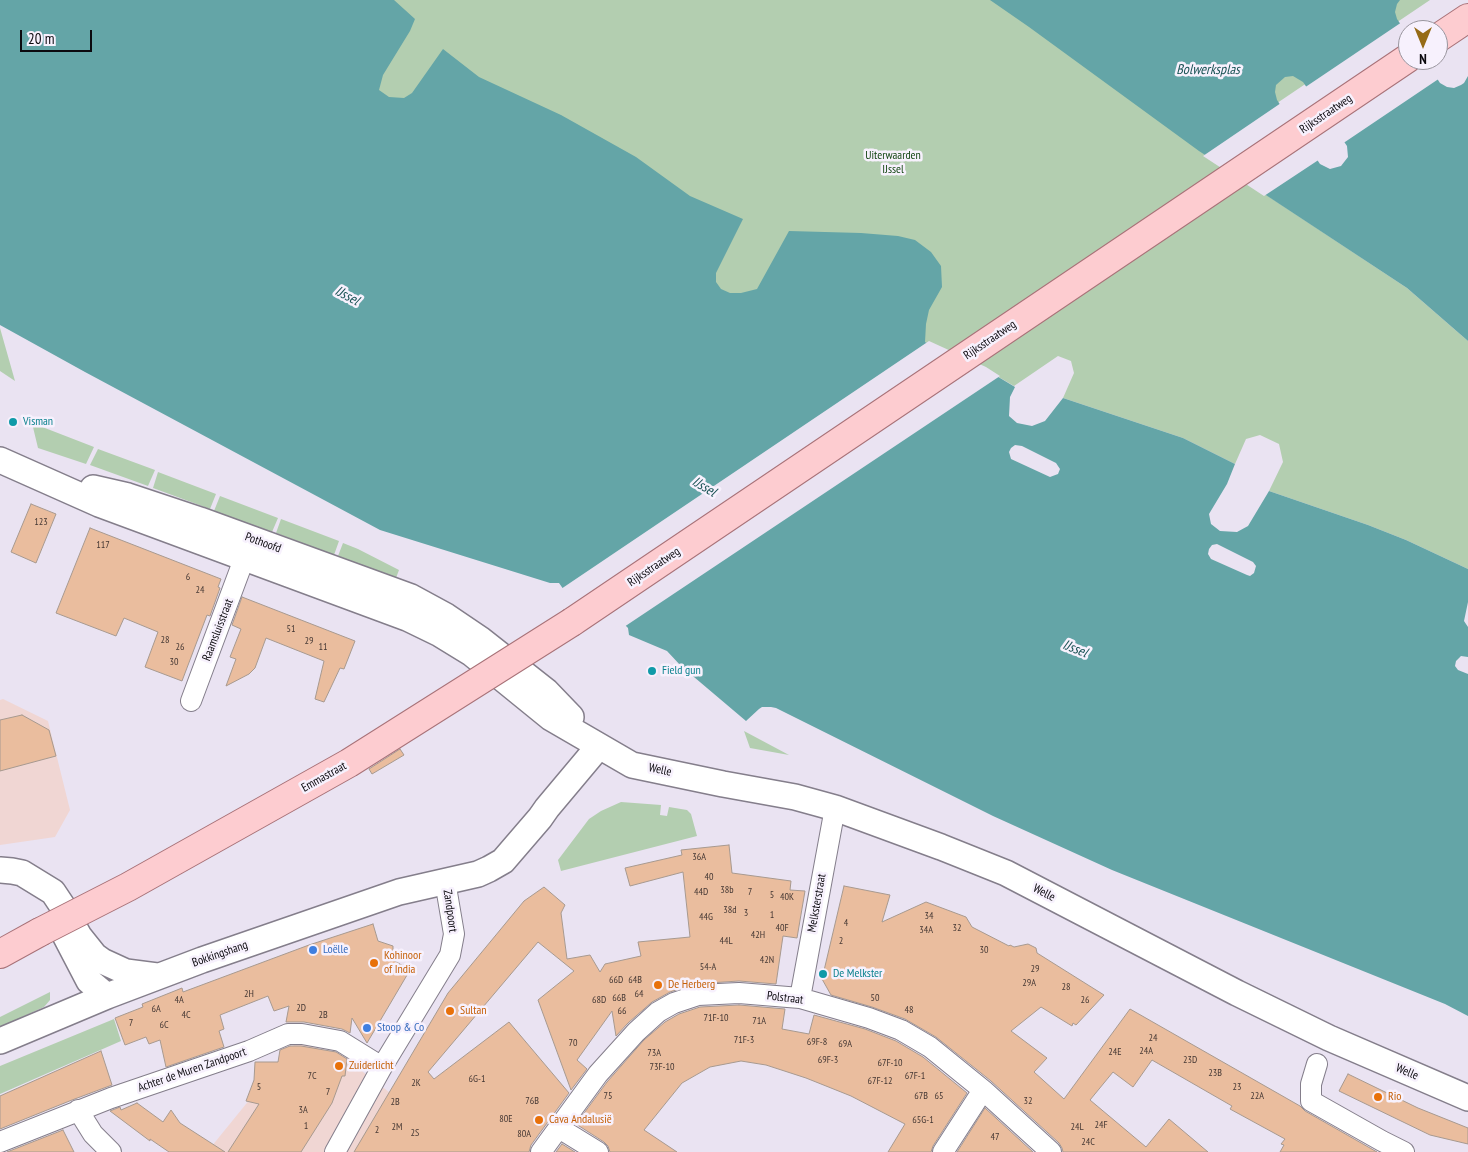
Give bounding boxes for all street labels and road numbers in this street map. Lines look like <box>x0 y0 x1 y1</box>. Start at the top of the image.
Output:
street label: Rijksstraatweg <box>1297 91 1355 137</box>
street label: Rijksstraatweg <box>961 317 1019 363</box>
street label: Pothoofd <box>243 530 283 556</box>
street label: Rijksstraatweg <box>625 544 683 590</box>
street label: Raamsluisstraat <box>200 597 236 663</box>
street label: Emmastraat <box>299 759 349 795</box>
street label: Welle <box>647 761 673 779</box>
street label: Melksterstraat <box>805 873 829 933</box>
street label: Welle <box>1030 881 1058 905</box>
street label: Zandpoort <box>440 889 460 933</box>
street label: Bokkingshang <box>190 938 250 970</box>
street label: Polstraat <box>766 989 804 1007</box>
street label: Achter de Muren Zandpoort <box>136 1045 248 1095</box>
street label: Welle <box>1394 1061 1420 1083</box>

